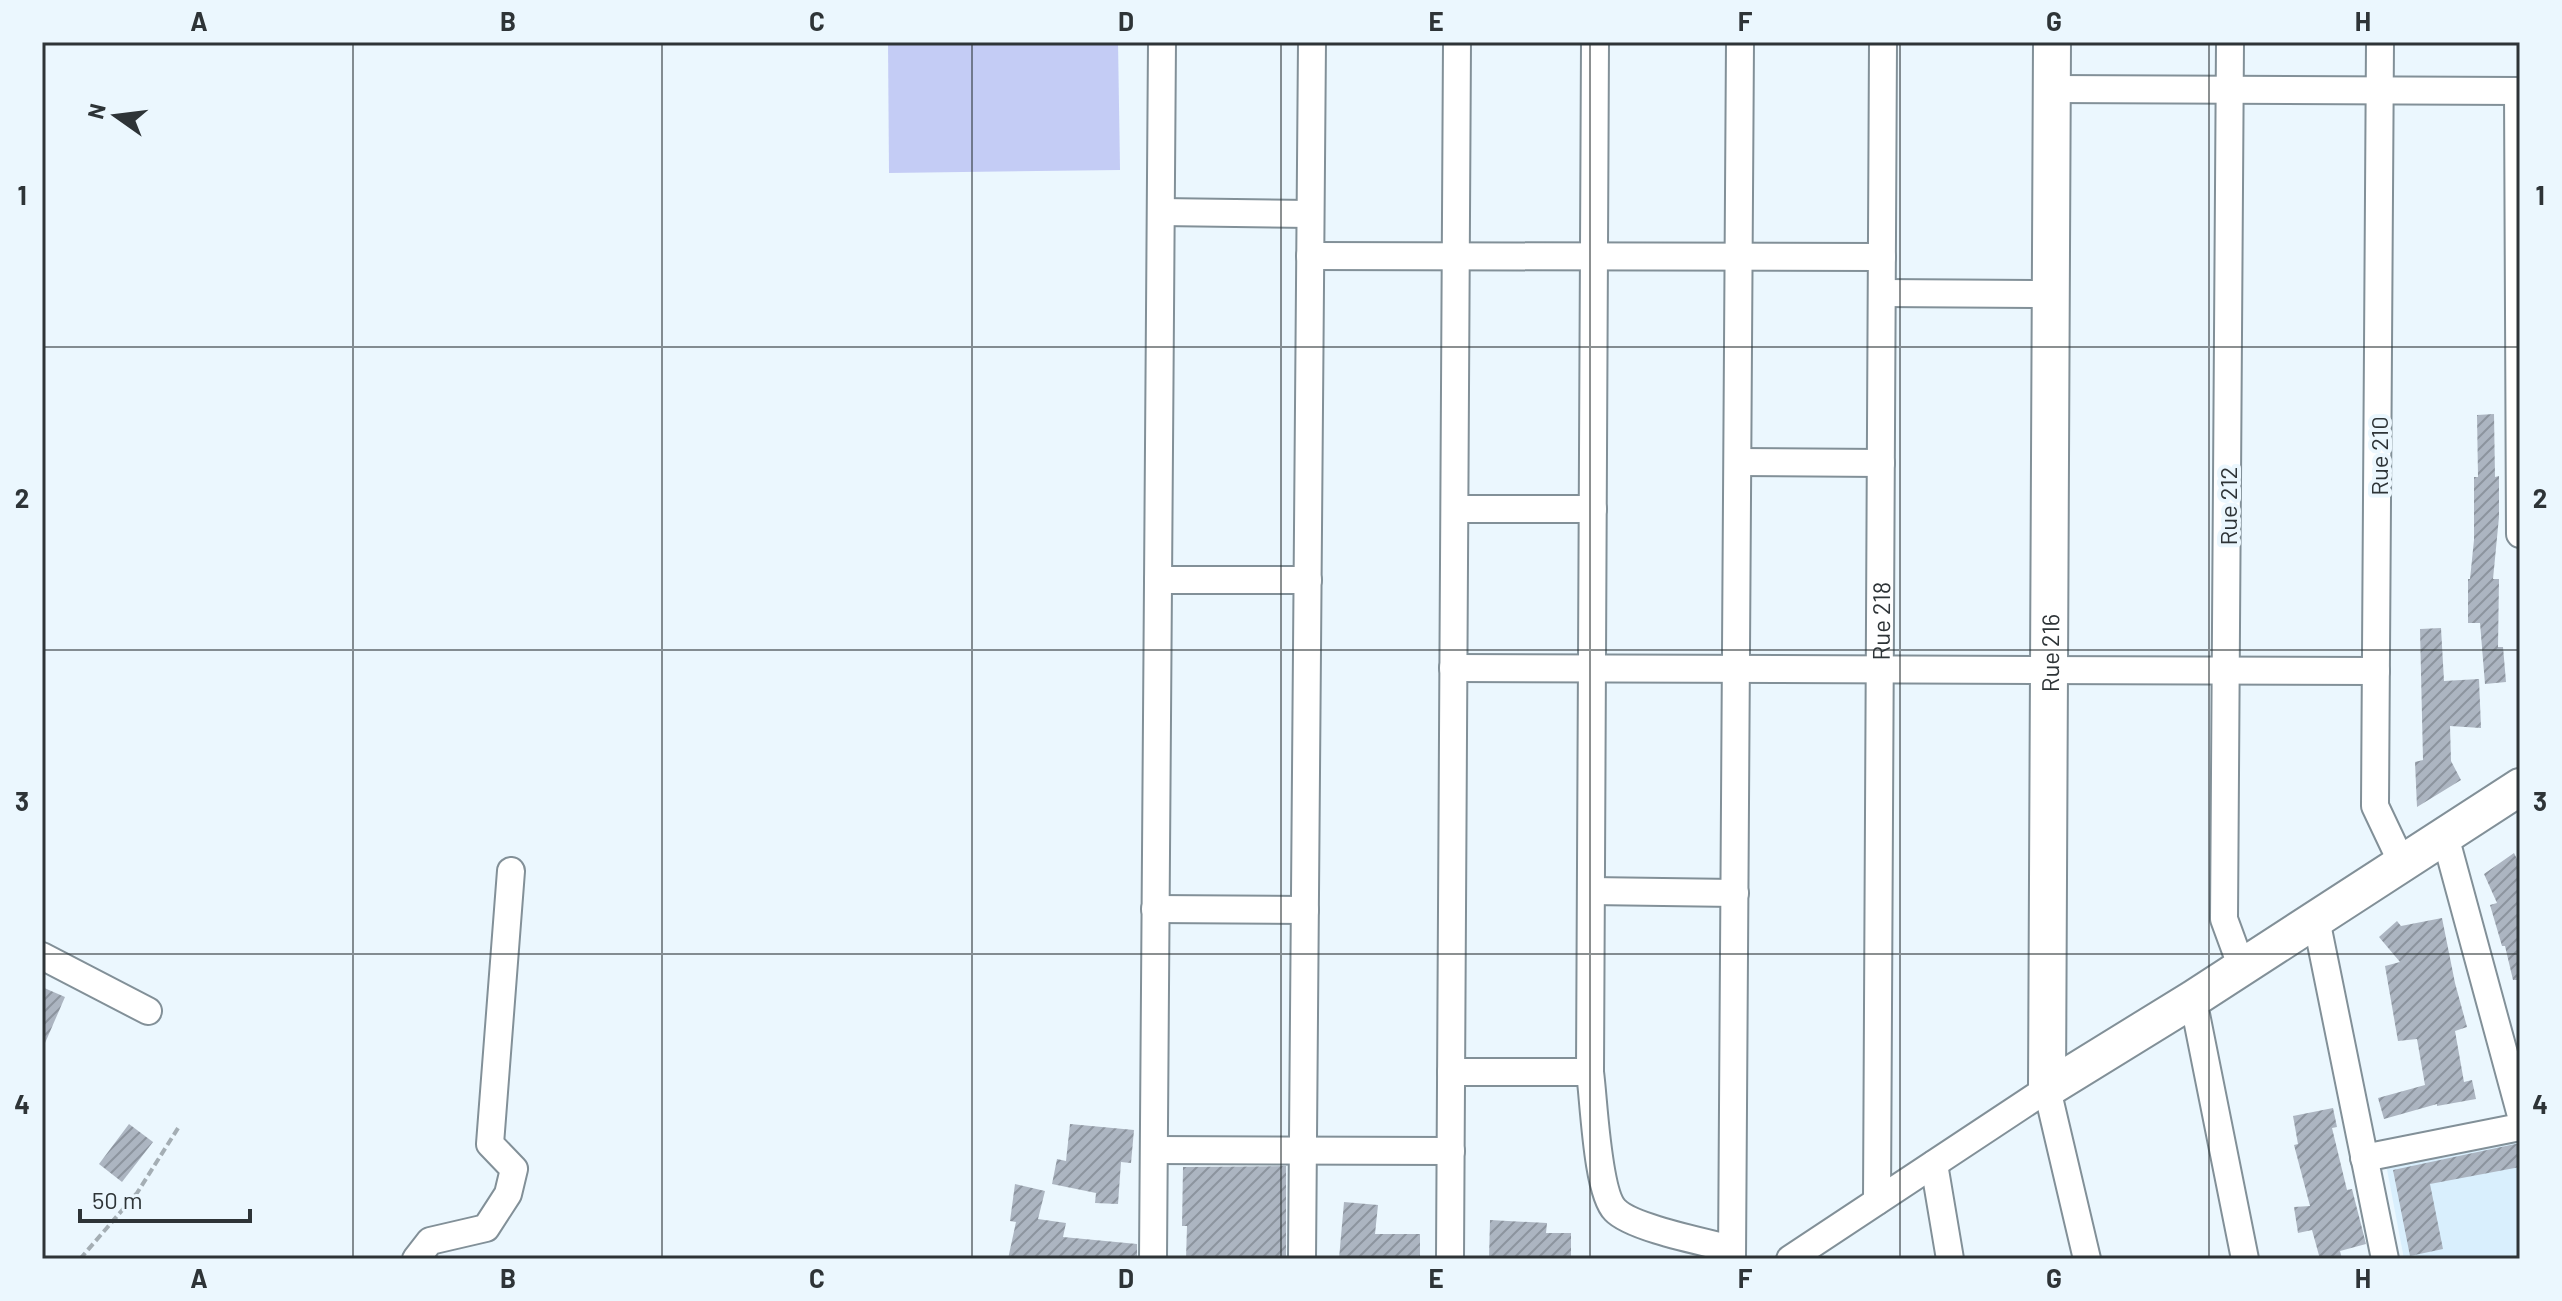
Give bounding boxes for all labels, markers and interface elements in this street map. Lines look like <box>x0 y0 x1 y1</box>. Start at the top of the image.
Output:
text: A <box>190 5 208 36</box>
text: B <box>500 5 516 36</box>
text: C <box>809 5 825 36</box>
text: D <box>1118 5 1134 36</box>
text: E <box>1428 5 1444 36</box>
text: F <box>1738 5 1753 36</box>
text: G <box>2046 5 2062 36</box>
text: H <box>2355 5 2371 36</box>
north arrow <box>76 76 156 156</box>
text: N <box>81 101 110 121</box>
text: 1 <box>17 179 27 210</box>
text: 1 <box>2535 179 2545 210</box>
street label: Rue 210 <box>2364 416 2393 496</box>
street label: Rue 212 <box>2213 467 2242 545</box>
text: 2 <box>15 482 29 513</box>
text: 2 <box>2533 482 2547 513</box>
street label: Rue 218 <box>1865 582 1895 660</box>
street label: Rue 216 <box>2034 614 2064 692</box>
text: 3 <box>15 785 29 816</box>
text: 3 <box>2533 785 2547 816</box>
text: 4 <box>14 1088 30 1119</box>
text: 4 <box>2532 1088 2548 1119</box>
scale bar <box>80 1173 250 1223</box>
text: 50 m <box>92 1185 143 1214</box>
text: A <box>190 1262 208 1293</box>
text: B <box>500 1262 516 1293</box>
text: C <box>809 1262 825 1293</box>
text: D <box>1118 1262 1134 1293</box>
text: E <box>1428 1262 1444 1293</box>
text: F <box>1738 1262 1753 1293</box>
text: G <box>2046 1262 2062 1293</box>
text: H <box>2355 1262 2371 1293</box>

